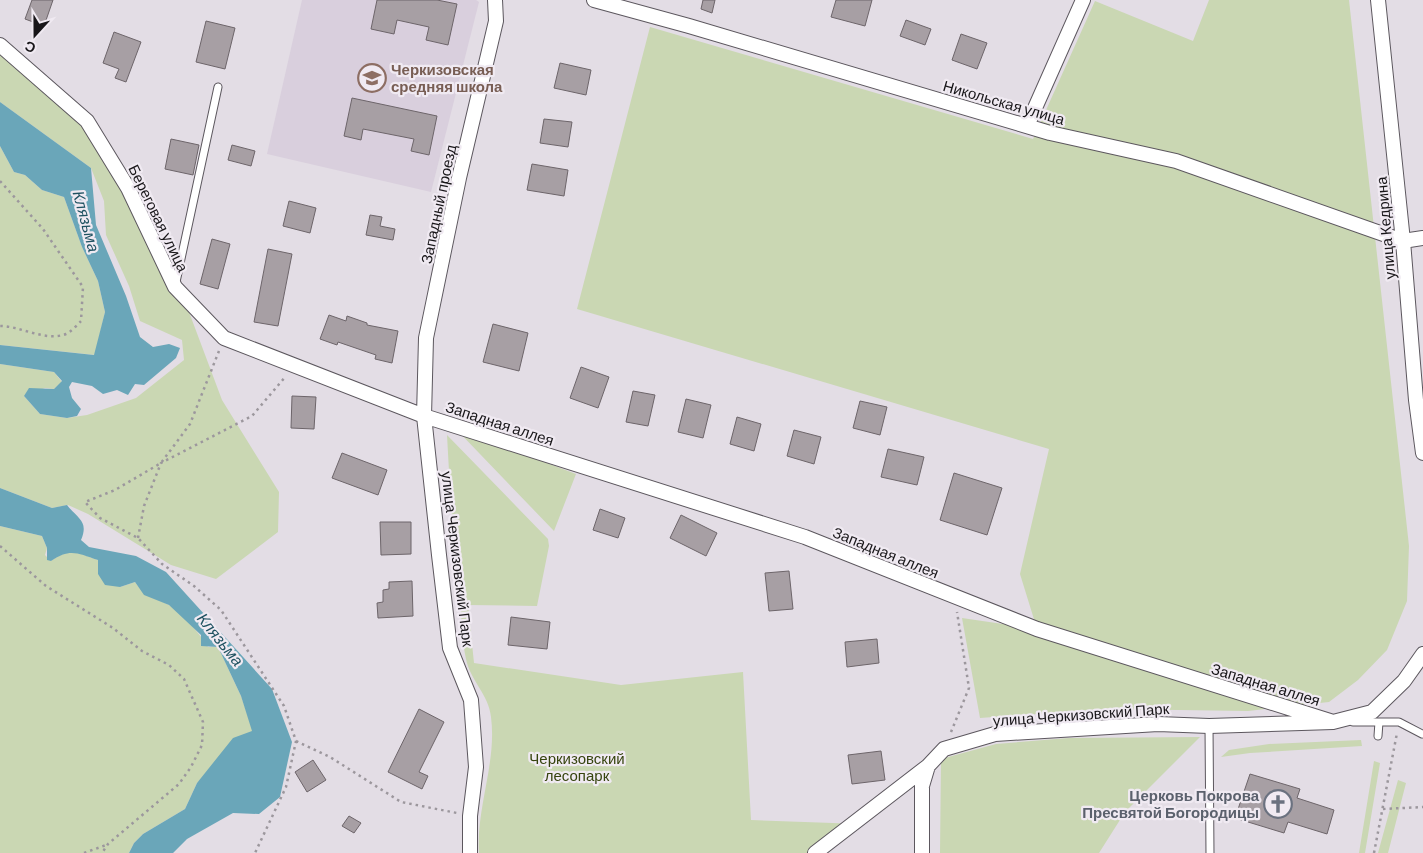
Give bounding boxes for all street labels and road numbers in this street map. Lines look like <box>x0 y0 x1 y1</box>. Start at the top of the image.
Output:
street label: Никольская улица <box>941 76 1067 128</box>
street label: Западный проезд <box>417 143 459 265</box>
street label: Береговая улица <box>125 162 193 275</box>
street label: улица Кедрина <box>1371 175 1398 280</box>
street label: Западная аллея <box>444 397 556 449</box>
street label: улица Черкизовский Парк <box>438 470 478 648</box>
street label: Западная аллея <box>830 523 942 581</box>
street label: Западная аллея <box>1209 659 1323 709</box>
street label: улица Черкизовский Парк <box>992 699 1170 729</box>

